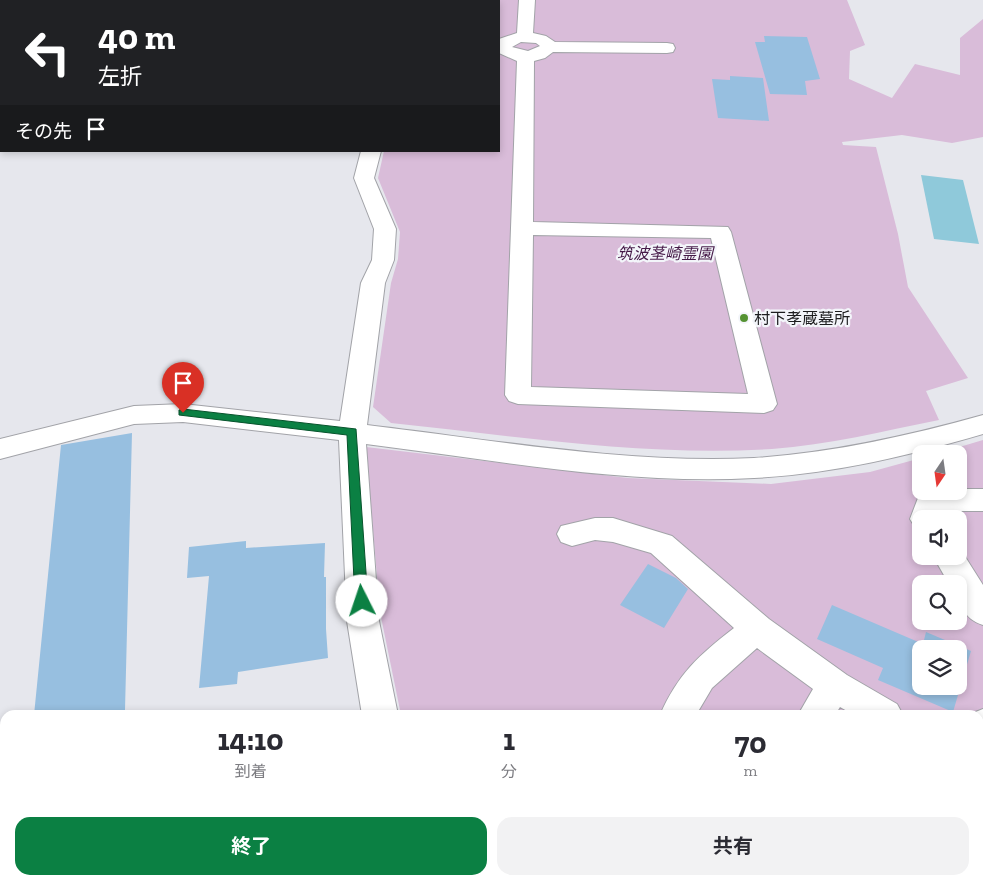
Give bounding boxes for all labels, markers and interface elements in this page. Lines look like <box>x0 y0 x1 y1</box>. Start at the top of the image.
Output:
text: 40 m <box>98 16 175 58</box>
icon: left <box>15 20 80 85</box>
text: 左折 <box>98 63 142 90</box>
icon: arrive <box>82 115 110 143</box>
text: その先 <box>15 120 72 143</box>
park label: 筑波茎崎霊園 <box>617 244 715 263</box>
place label: 村下孝蔵墓所 <box>754 309 850 328</box>
marker: 村下孝蔵墓所 <box>738 312 750 324</box>
pin <box>162 362 204 413</box>
icon: arrive <box>169 369 197 397</box>
north arrow <box>912 445 968 500</box>
map controls <box>912 445 967 695</box>
button: sound <box>912 510 967 565</box>
position arrow <box>335 574 387 626</box>
button: search <box>912 575 967 630</box>
button: layers <box>912 640 967 695</box>
text: 14:10 <box>217 722 284 758</box>
text: 1 <box>503 722 515 758</box>
text: 70 <box>734 725 767 761</box>
text: m <box>744 761 757 780</box>
text: 到着 <box>234 762 266 781</box>
text: 分 <box>501 762 517 781</box>
button: 終了 <box>15 817 487 875</box>
button: 共有 <box>497 817 969 875</box>

